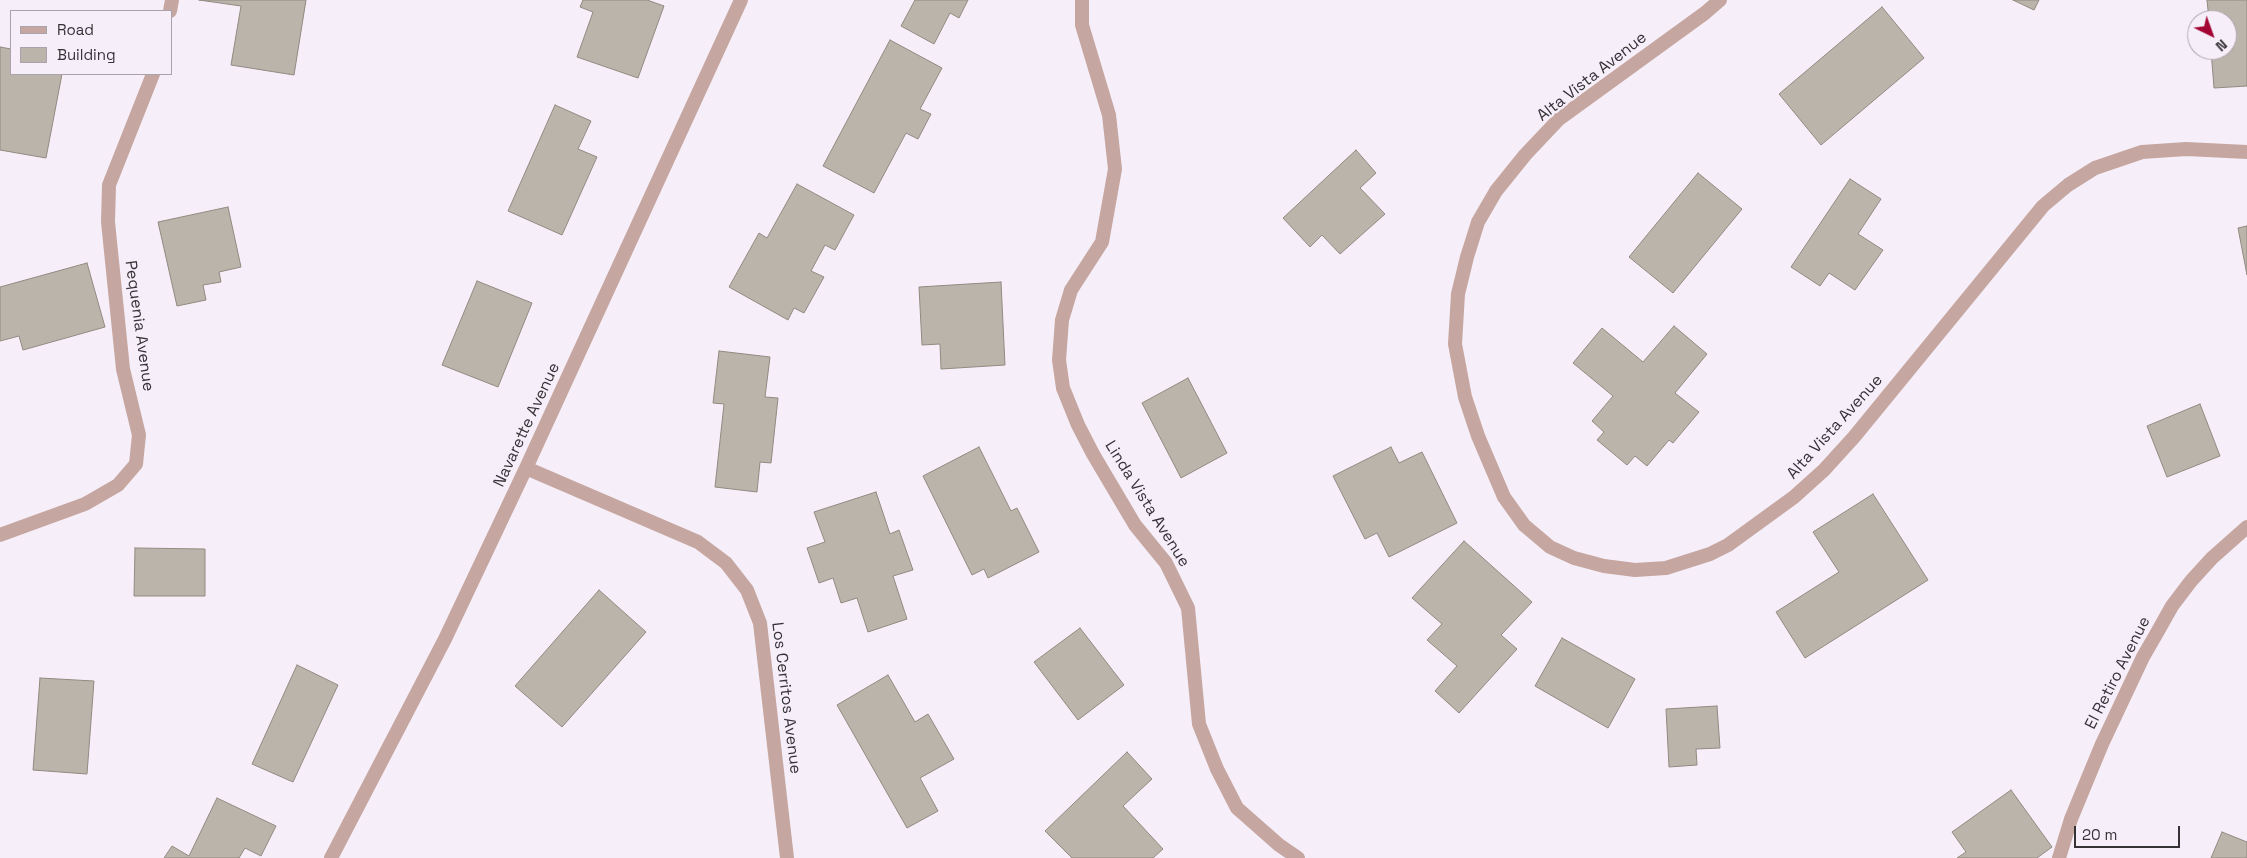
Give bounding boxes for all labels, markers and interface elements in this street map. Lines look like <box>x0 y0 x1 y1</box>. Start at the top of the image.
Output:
legend <box>10 10 172 75</box>
north arrow <box>2187 10 2237 60</box>
text: Road <box>57 20 94 39</box>
street label: Alta Vista Avenue <box>1533 28 1651 126</box>
text: N <box>2212 36 2231 55</box>
text: Building <box>57 45 116 64</box>
street label: Pequenia Avenue <box>120 259 158 393</box>
street label: Navarette Avenue <box>490 360 564 490</box>
street label: Alta Vista Avenue <box>1783 371 1887 483</box>
street label: Linda Vista Avenue <box>1100 437 1194 571</box>
street label: El Retiro Avenue <box>2081 613 2155 733</box>
street label: Los Cerritos Avenue <box>767 621 805 775</box>
scale bar <box>2077 816 2183 848</box>
text: 20 m <box>2082 825 2117 844</box>

